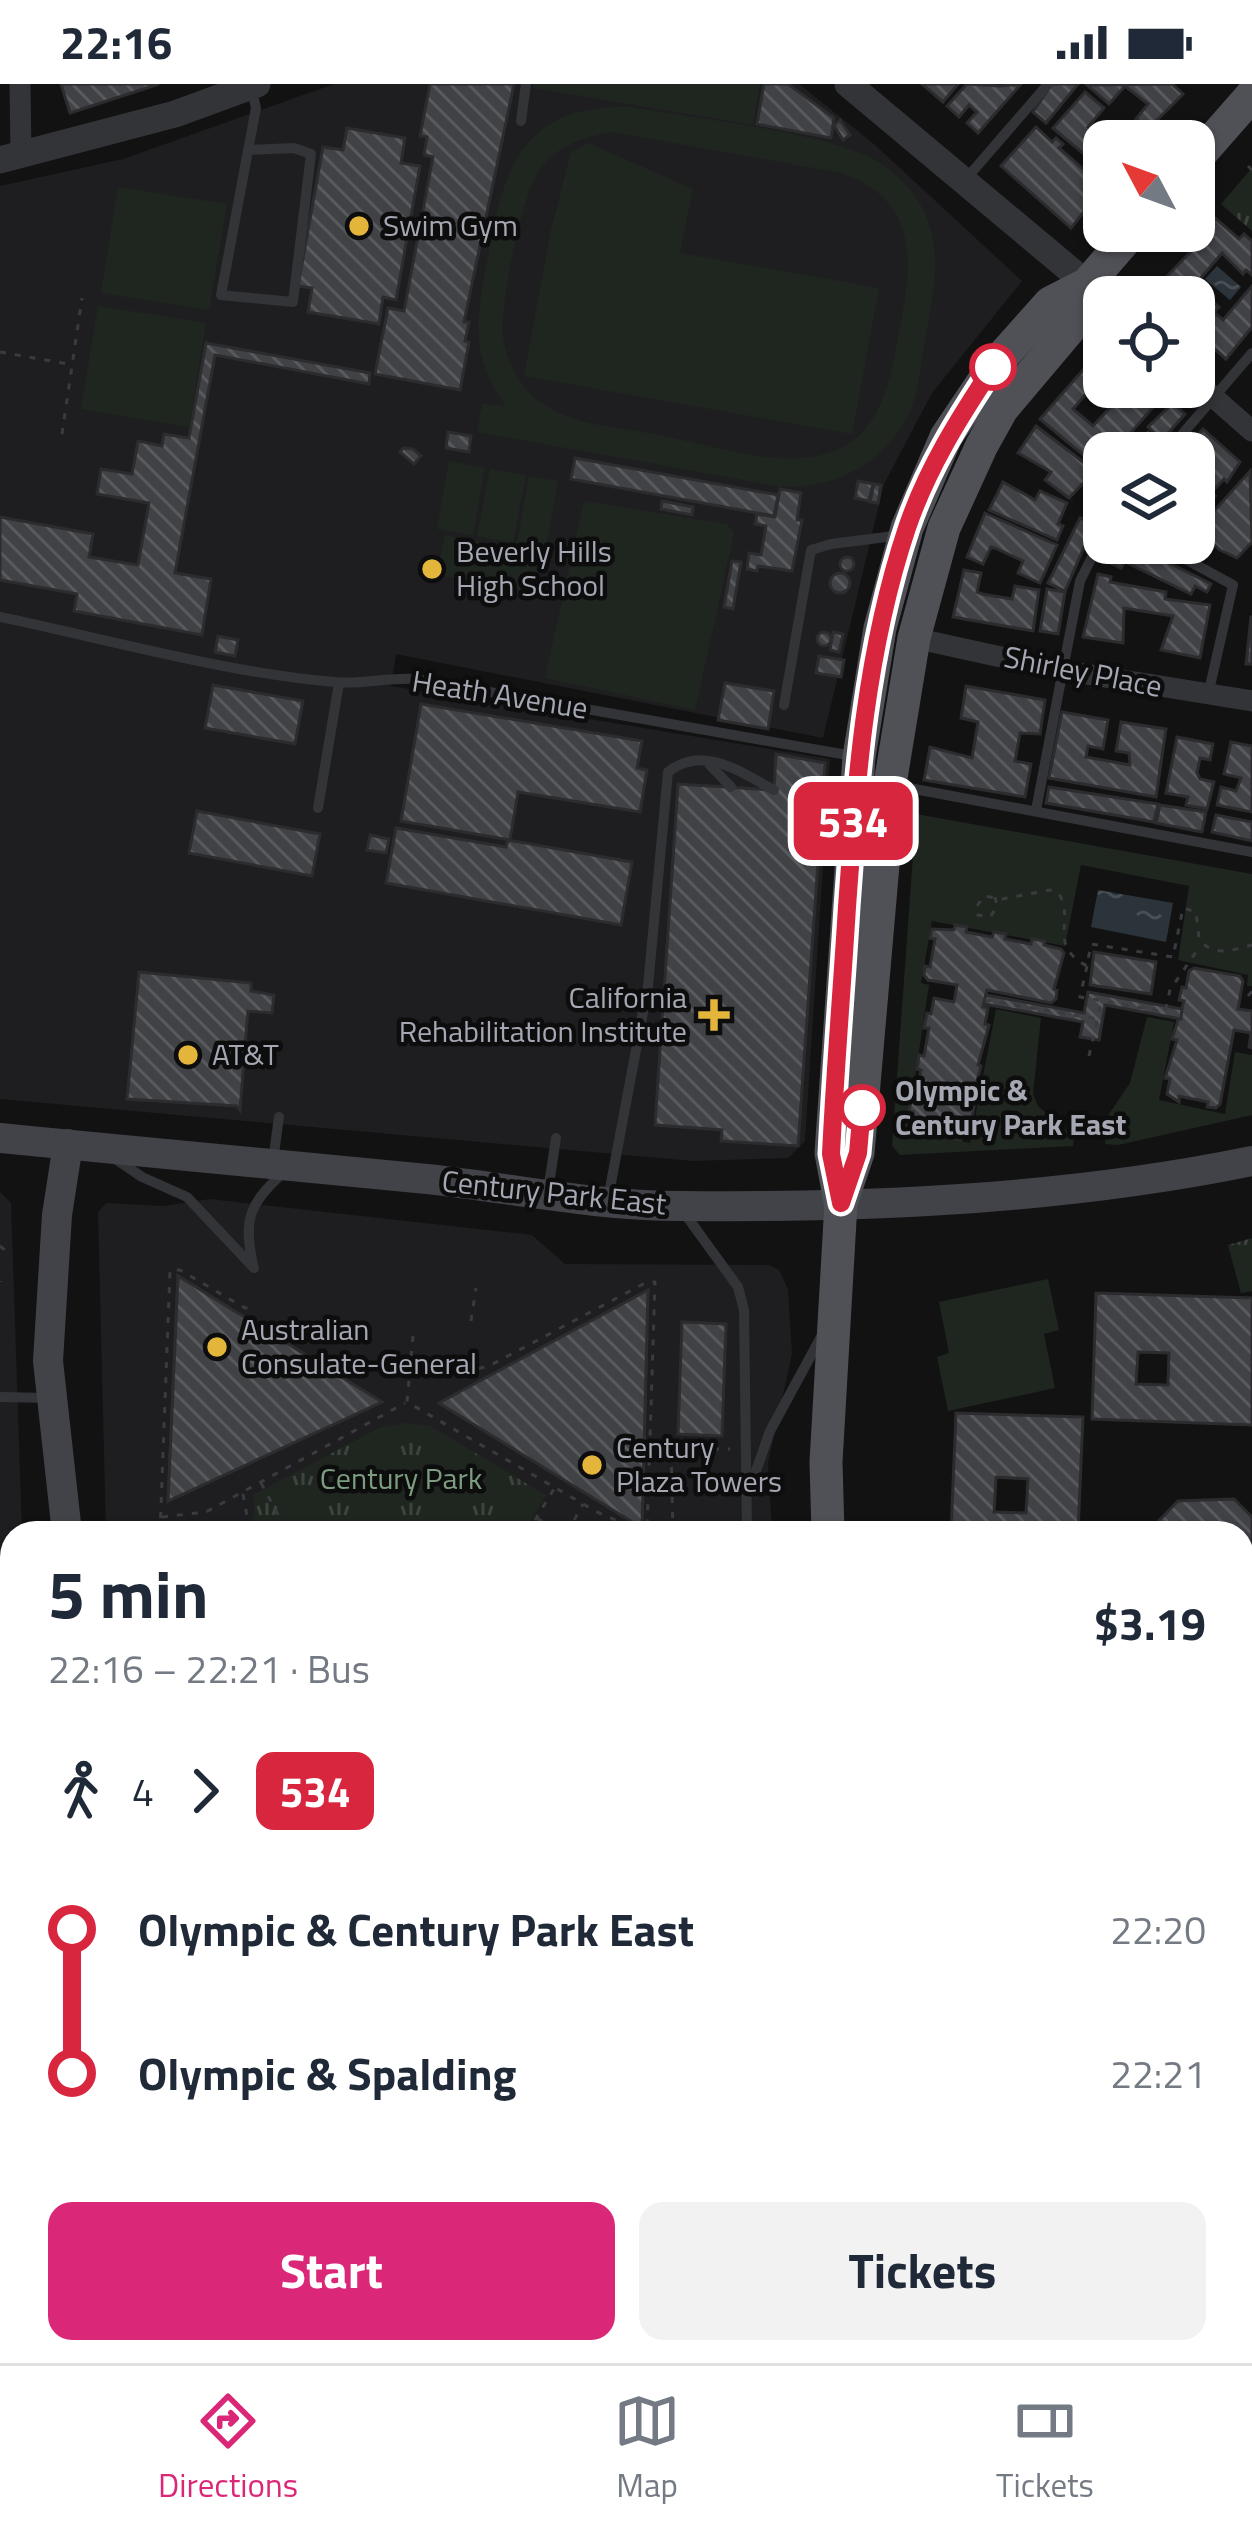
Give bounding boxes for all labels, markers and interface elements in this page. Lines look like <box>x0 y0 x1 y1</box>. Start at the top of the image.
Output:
text: 22:16 <box>60 8 172 76</box>
north arrow <box>1083 120 1215 252</box>
map controls <box>1083 120 1215 564</box>
place label: Swim Gym <box>383 202 518 248</box>
marker: Swim Gym <box>346 213 372 239</box>
button: locate <box>1083 276 1215 408</box>
unlabelled marker <box>971 345 1015 389</box>
button: layers <box>1083 432 1215 564</box>
place label: Beverly Hills High School <box>456 528 612 608</box>
marker: Beverly Hills High School <box>419 556 445 582</box>
street label: Shirley Place <box>1000 633 1166 709</box>
street label: Heath Avenue <box>409 657 591 731</box>
line badge: 534 <box>784 782 922 860</box>
text: 534 <box>818 789 888 853</box>
place label: California Rehabilitation Institute <box>399 974 687 1054</box>
marker: California Rehabilitation Institute <box>698 999 730 1031</box>
place label: AT&T <box>212 1031 279 1077</box>
marker: AT&T <box>175 1042 201 1068</box>
place label: Olympic & Century Park East <box>895 1067 1126 1147</box>
marker: Olympic & Century Park East <box>840 1086 884 1130</box>
street label: Century Park East <box>440 1157 669 1227</box>
place label: Australian Consulate-General <box>241 1306 477 1386</box>
marker: Australian Consulate-General <box>204 1334 230 1360</box>
place label: Century Plaza Towers <box>616 1424 782 1504</box>
marker: Century Plaza Towers <box>579 1452 605 1478</box>
park label: Century Park <box>320 1455 482 1501</box>
text: 5 min <box>48 1543 208 1644</box>
text: $3.19 <box>1094 1589 1206 1657</box>
text: 22:16 – 22:21 · Bus <box>48 1639 370 1698</box>
icon: walk <box>48 1758 114 1824</box>
icon: forward <box>172 1758 238 1824</box>
text: 534 <box>280 1759 350 1823</box>
text: 4 <box>132 1762 154 1821</box>
text: Olympic & Century Park East <box>138 1895 694 1963</box>
text: 22:20 <box>1110 1900 1206 1959</box>
text: Olympic & Spalding <box>138 2039 517 2107</box>
text: 22:21 <box>1110 2044 1206 2103</box>
button: Start <box>48 2202 615 2340</box>
button: Tickets <box>639 2202 1206 2340</box>
tab: Directions <box>158 2388 298 2510</box>
tab: Map <box>614 2388 680 2510</box>
tab: Tickets <box>996 2388 1094 2510</box>

